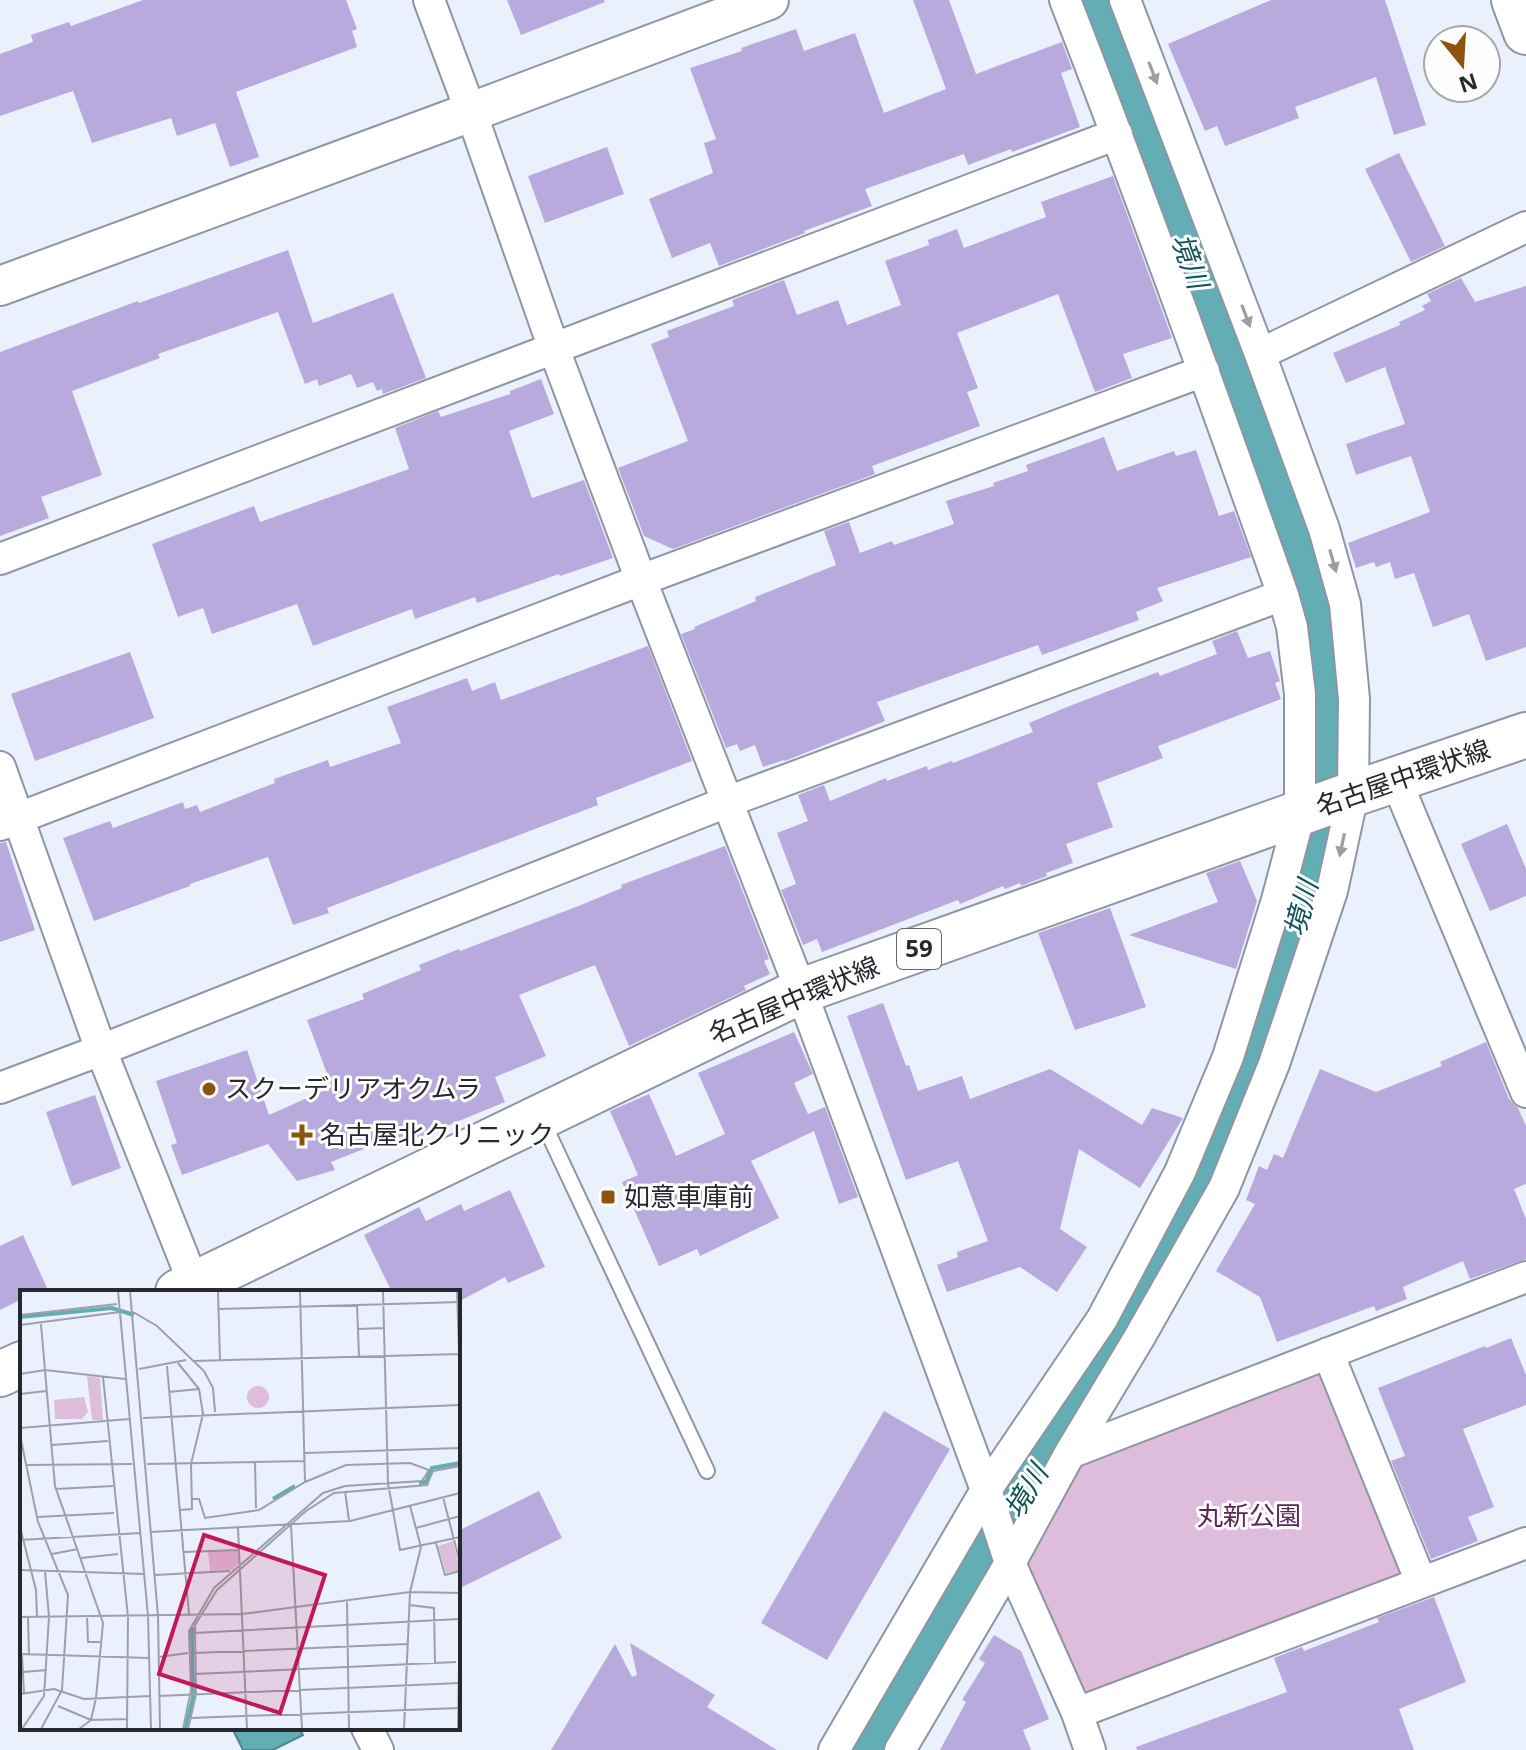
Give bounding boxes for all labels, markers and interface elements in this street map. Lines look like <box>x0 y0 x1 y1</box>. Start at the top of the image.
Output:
north arrow <box>1422 24 1502 104</box>
one-way arrow <box>1147 61 1160 85</box>
text: N <box>1455 67 1482 101</box>
water label: 境川 <box>1164 228 1219 296</box>
one-way arrow <box>1240 304 1253 328</box>
one-way arrow <box>1327 548 1339 573</box>
street label: 名古屋中環状線 <box>1311 730 1495 824</box>
one-way arrow <box>1335 833 1348 858</box>
water label: 境川 <box>1274 873 1326 940</box>
road number: 59 <box>897 929 941 969</box>
street label: 名古屋中環状線 <box>703 947 884 1051</box>
place label: スクーデリアオクムラ <box>225 1070 481 1106</box>
marker: スクーデリアオクムラ <box>200 1080 218 1098</box>
place label: 名古屋北クリニック <box>320 1116 554 1152</box>
marker: 名古屋北クリニック <box>291 1124 313 1146</box>
place label: 如意車庫前 <box>624 1178 754 1214</box>
marker: 如意車庫前 <box>599 1188 617 1206</box>
inset map <box>20 1290 460 1730</box>
water label: 境川 <box>994 1454 1057 1524</box>
park label: 丸新公園 <box>1197 1497 1301 1533</box>

